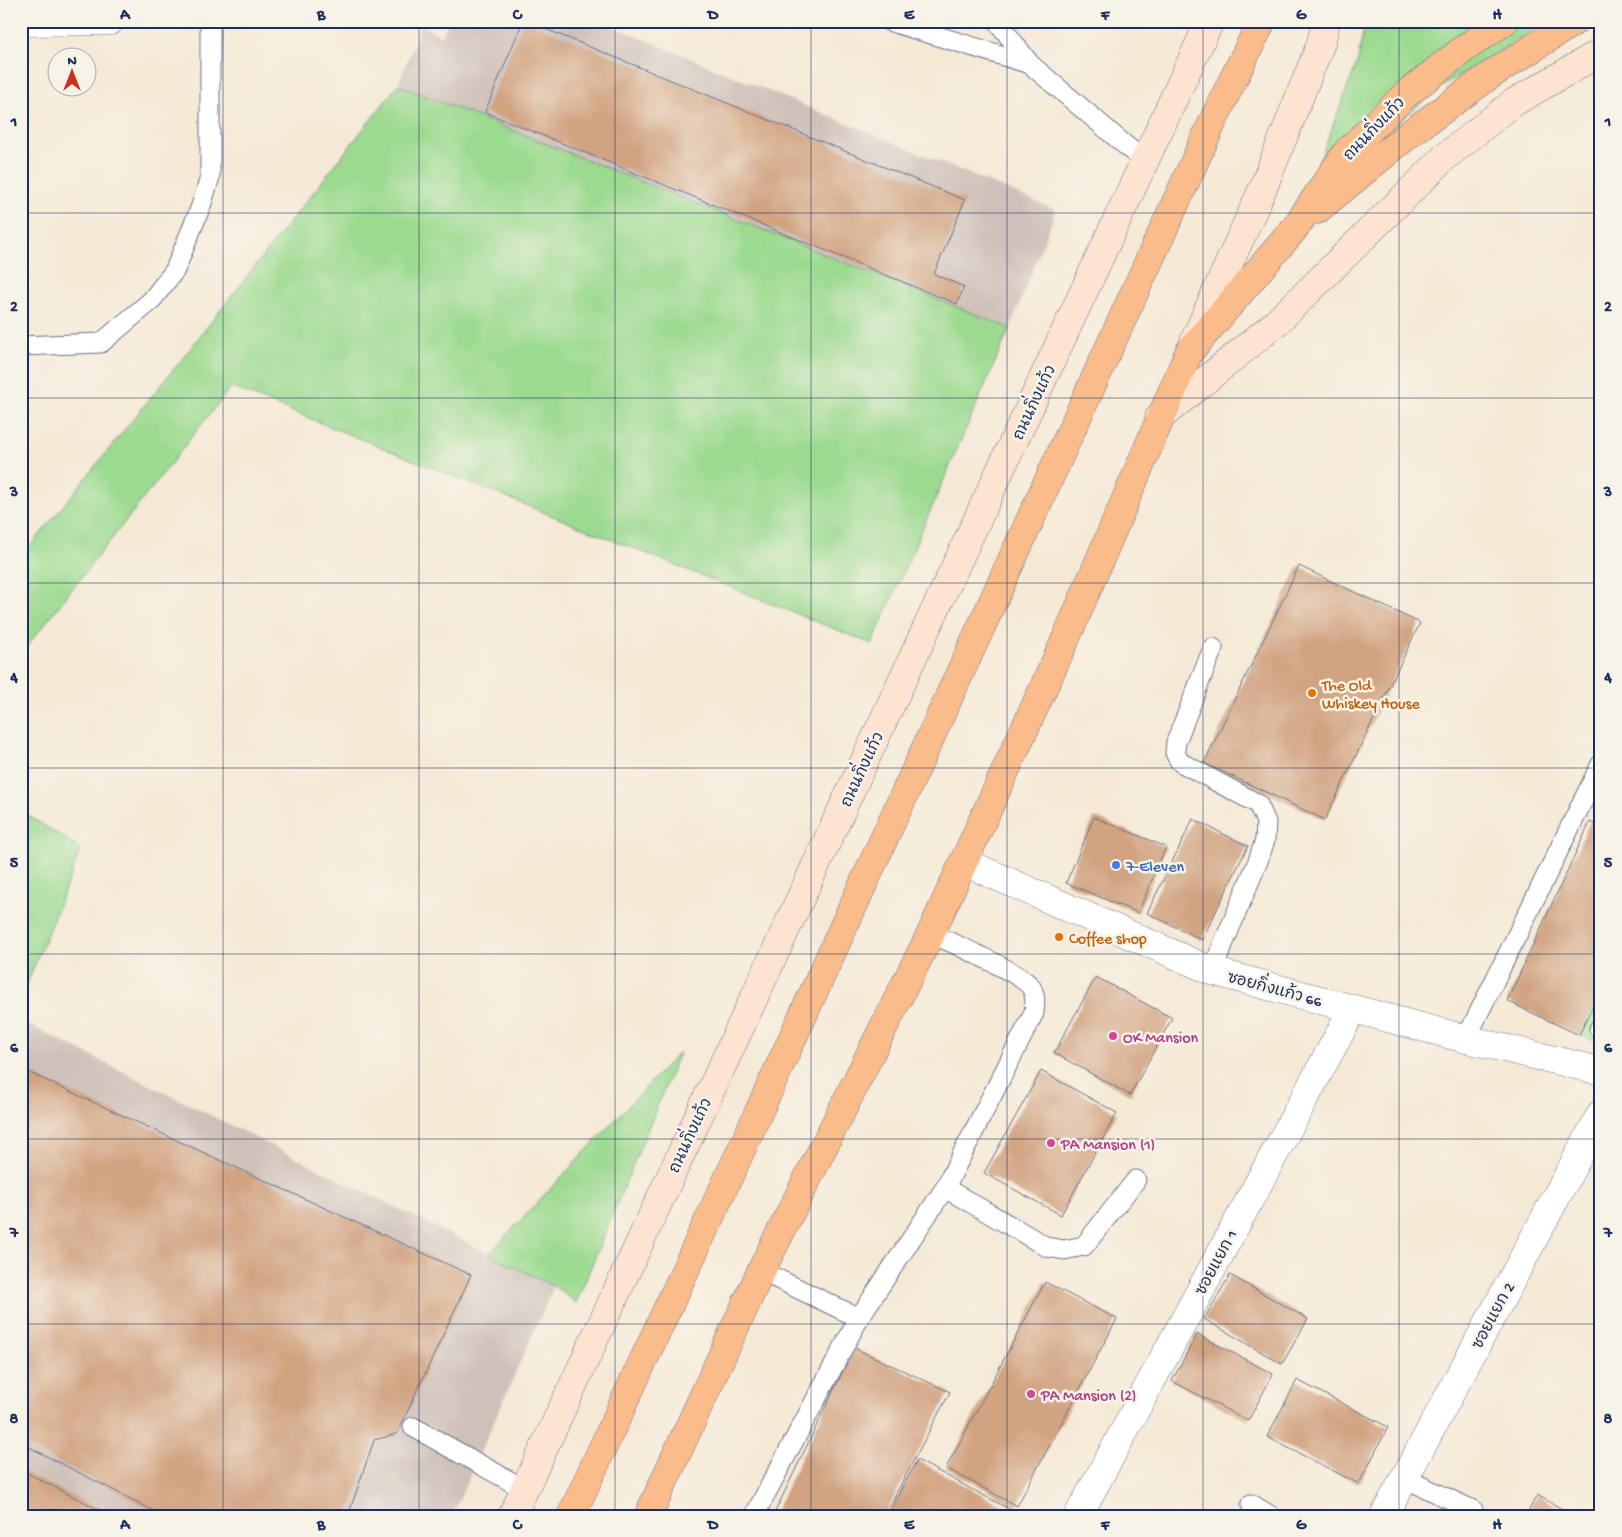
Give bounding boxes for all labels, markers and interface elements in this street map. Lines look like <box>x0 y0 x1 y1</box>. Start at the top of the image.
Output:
text: A <box>119 7 131 26</box>
text: B <box>316 7 326 26</box>
text: C <box>512 7 523 26</box>
text: D <box>706 7 719 26</box>
text: E <box>904 7 915 26</box>
text: F <box>1100 7 1111 26</box>
text: G <box>1296 7 1307 26</box>
text: H <box>1492 7 1502 26</box>
north arrow <box>48 48 98 98</box>
text: N <box>67 53 77 70</box>
street label: ถนนกิ่งแก้ว <box>1335 89 1410 166</box>
text: 1 <box>10 114 17 133</box>
text: 1 <box>1604 114 1611 133</box>
text: 2 <box>10 299 18 318</box>
text: 2 <box>1604 299 1612 318</box>
street label: ถนนกิ่งแก้ว <box>1003 359 1062 444</box>
text: 3 <box>9 484 18 503</box>
text: 3 <box>1603 484 1612 503</box>
text: 4 <box>9 670 18 689</box>
text: 4 <box>1603 670 1612 689</box>
place label: The Old Whiskey House <box>1321 678 1420 715</box>
marker: The Old Whiskey House <box>1306 687 1318 699</box>
street label: ถนนกิ่งแก้ว <box>831 726 890 811</box>
text: 5 <box>10 855 19 874</box>
text: 5 <box>1604 855 1613 874</box>
marker: 7-Eleven <box>1110 859 1122 871</box>
place label: 7-Eleven <box>1125 859 1184 878</box>
marker: Coffee shop <box>1053 931 1065 943</box>
place label: Coffee shop <box>1069 931 1147 950</box>
street label: ซอยกิ่งแก้ว 66 <box>1225 962 1327 1013</box>
marker: OK Mansion <box>1107 1030 1119 1042</box>
place label: OK Mansion <box>1123 1030 1198 1049</box>
text: 6 <box>10 1040 19 1059</box>
text: 6 <box>1604 1040 1613 1059</box>
street label: ถนนกิ่งแก้ว <box>659 1092 718 1177</box>
marker: PA Mansion (1) <box>1045 1137 1057 1149</box>
place label: PA Mansion (1) <box>1060 1137 1155 1156</box>
text: 7 <box>9 1225 19 1244</box>
text: 7 <box>1603 1225 1613 1244</box>
street label: ซอยแยก 1 <box>1193 1228 1243 1300</box>
street label: ซอยแยก 2 <box>1470 1280 1521 1353</box>
marker: PA Mansion (2) <box>1025 1388 1037 1400</box>
place label: PA Mansion (2) <box>1040 1388 1137 1407</box>
text: 8 <box>10 1411 19 1430</box>
text: 8 <box>1604 1411 1613 1430</box>
text: A <box>119 1517 131 1536</box>
text: B <box>316 1517 326 1536</box>
text: C <box>512 1517 523 1536</box>
text: D <box>706 1517 719 1536</box>
text: E <box>904 1517 915 1536</box>
text: F <box>1100 1517 1111 1536</box>
text: G <box>1296 1517 1307 1536</box>
text: H <box>1492 1517 1502 1536</box>

